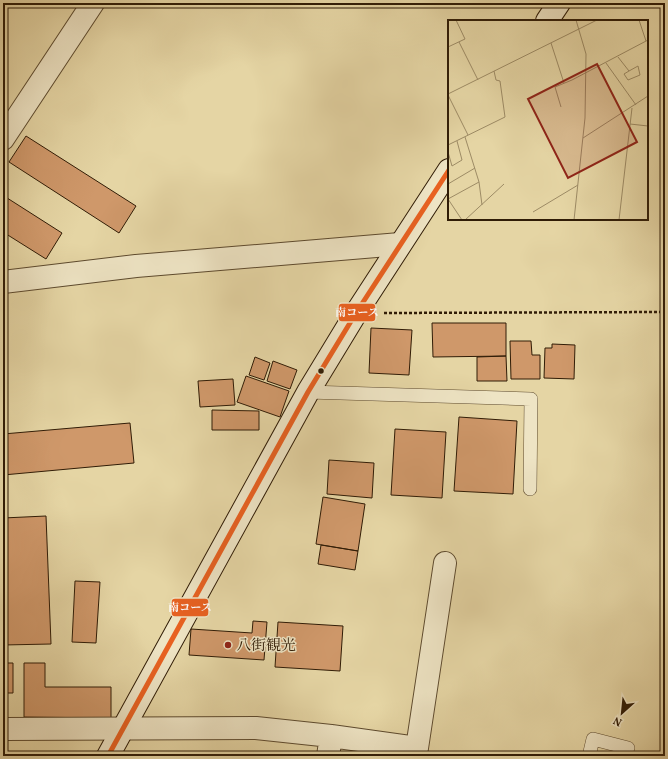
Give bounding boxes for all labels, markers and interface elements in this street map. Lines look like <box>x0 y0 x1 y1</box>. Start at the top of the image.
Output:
inset map <box>448 20 648 220</box>
line badge: 南コース <box>338 303 376 322</box>
text: 南コース <box>335 306 379 321</box>
unlabelled marker <box>316 366 326 376</box>
line badge: 南コース <box>171 598 209 617</box>
text: 南コース <box>168 601 212 616</box>
place label: 八街観光 <box>236 636 296 657</box>
marker: 八街観光 <box>223 640 233 650</box>
north arrow <box>602 693 642 733</box>
text: N <box>611 712 625 729</box>

